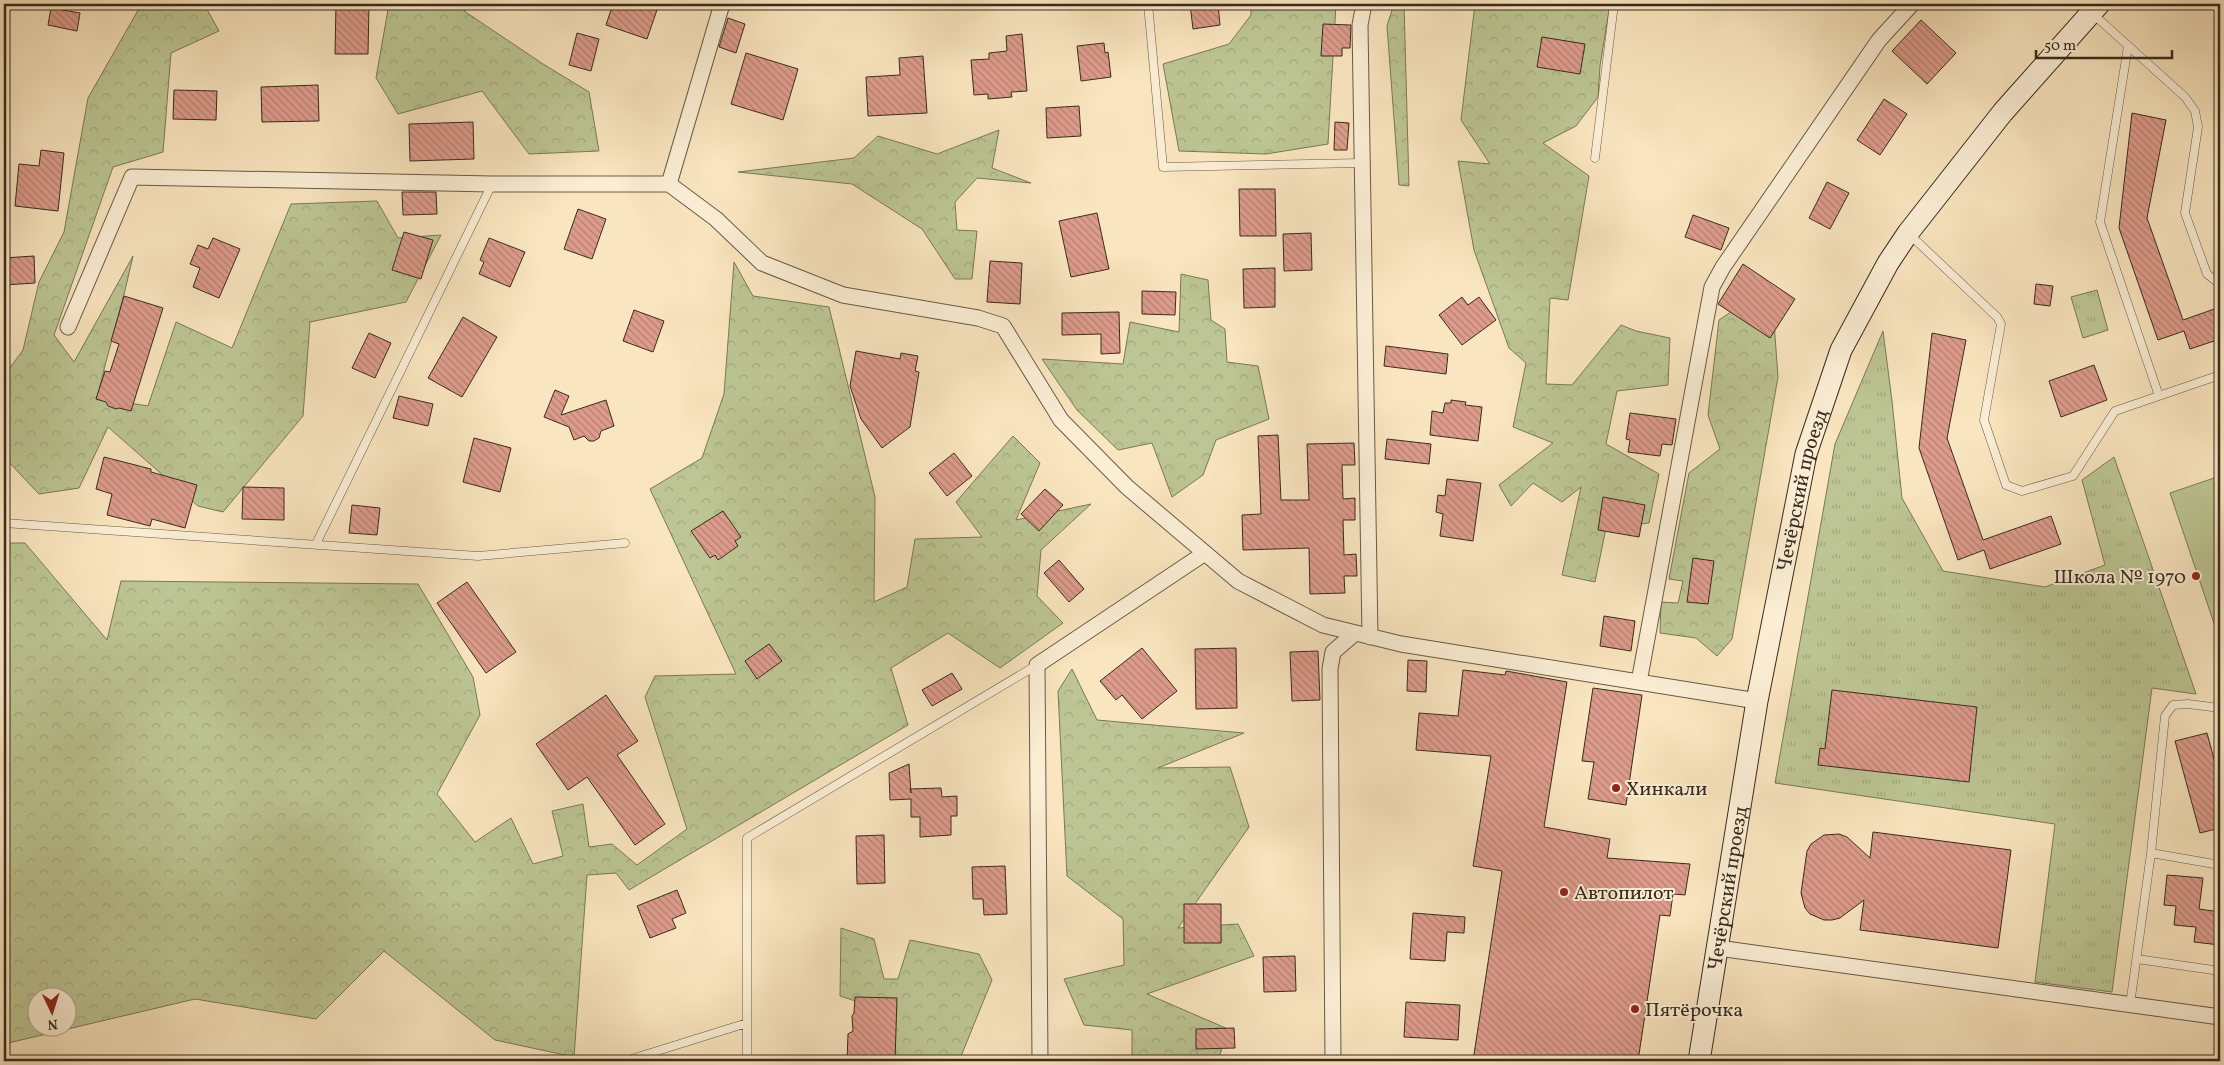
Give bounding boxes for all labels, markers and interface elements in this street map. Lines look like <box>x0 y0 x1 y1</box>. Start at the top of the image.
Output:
scale bar <box>2036 28 2173 60</box>
text: 50 m <box>2044 36 2076 57</box>
street label: Чечёрский проезд <box>1771 406 1836 574</box>
place label: Школа № 1970 <box>2054 564 2186 592</box>
marker: Школа № 1970 <box>2190 570 2202 582</box>
place label: Хинкали <box>1626 776 1707 804</box>
marker: Хинкали <box>1610 782 1622 794</box>
street label: Чечёрский проезд <box>1702 804 1756 973</box>
place label: Автопилот <box>1574 880 1673 908</box>
marker: Автопилот <box>1558 886 1570 898</box>
north arrow <box>28 988 78 1038</box>
place label: Пятёрочка <box>1645 997 1743 1025</box>
marker: Пятёрочка <box>1629 1003 1641 1015</box>
text: N <box>47 1014 59 1033</box>

